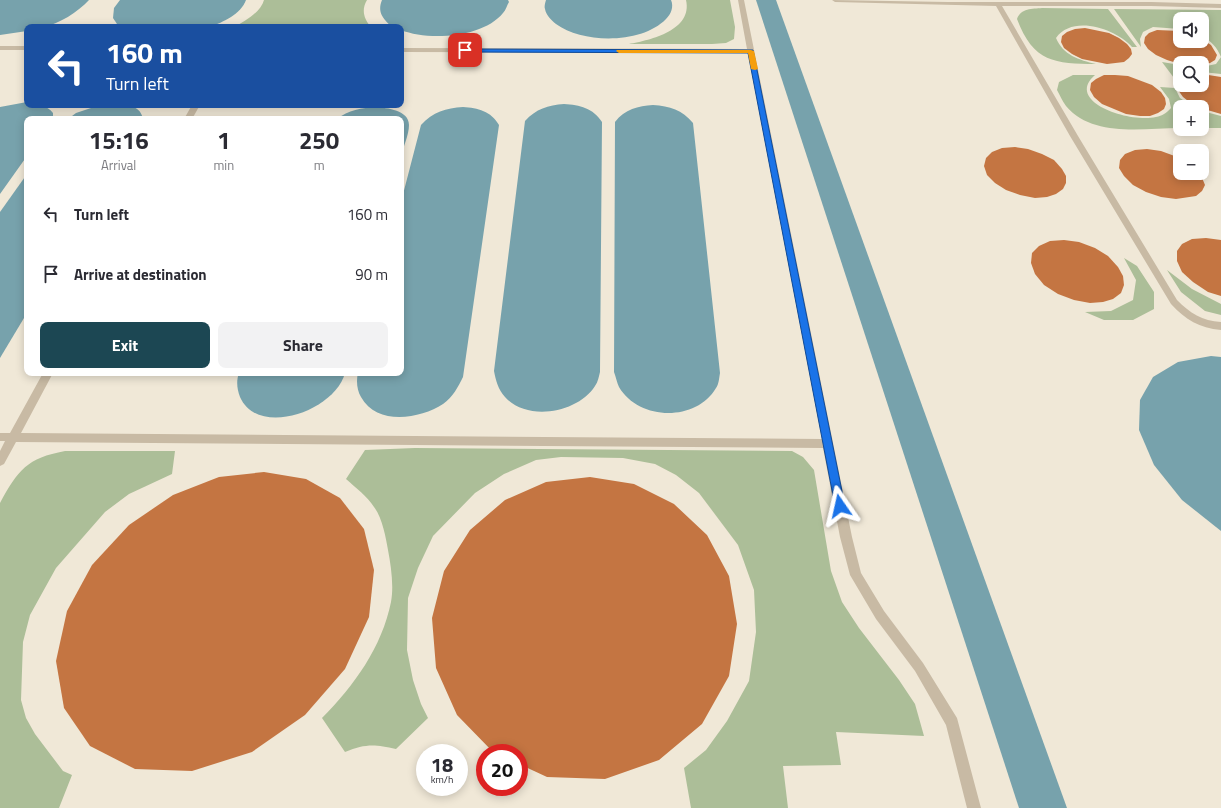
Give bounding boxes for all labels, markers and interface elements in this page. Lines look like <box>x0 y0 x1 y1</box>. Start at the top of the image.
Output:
map controls <box>1173 12 1209 180</box>
button: sound <box>1173 12 1209 48</box>
text: 160 m <box>106 31 183 74</box>
pin <box>448 33 482 67</box>
icon: arrive <box>454 39 476 61</box>
icon: left <box>40 40 92 92</box>
button: search <box>1173 56 1209 92</box>
text: Turn left <box>106 70 169 97</box>
button: + <box>1173 100 1209 136</box>
text: 15:16 <box>89 122 149 158</box>
text: 1 <box>217 122 231 158</box>
text: 250 <box>299 122 339 158</box>
button: − <box>1173 144 1209 180</box>
text: Arrival <box>101 155 136 175</box>
text: min <box>213 155 234 175</box>
text: m <box>314 155 325 175</box>
icon: left <box>40 203 62 225</box>
text: Turn left <box>74 203 129 226</box>
text: 160 m <box>347 203 388 226</box>
icon: arrive <box>40 263 62 285</box>
text: Arrive at destination <box>74 263 207 286</box>
text: 90 m <box>355 263 388 286</box>
button: Exit <box>40 322 210 368</box>
button: Share <box>218 322 388 368</box>
position arrow <box>819 485 861 527</box>
speed limit sign: 20 <box>476 744 528 796</box>
text: 18 <box>431 749 453 780</box>
text: km/h <box>431 772 453 787</box>

